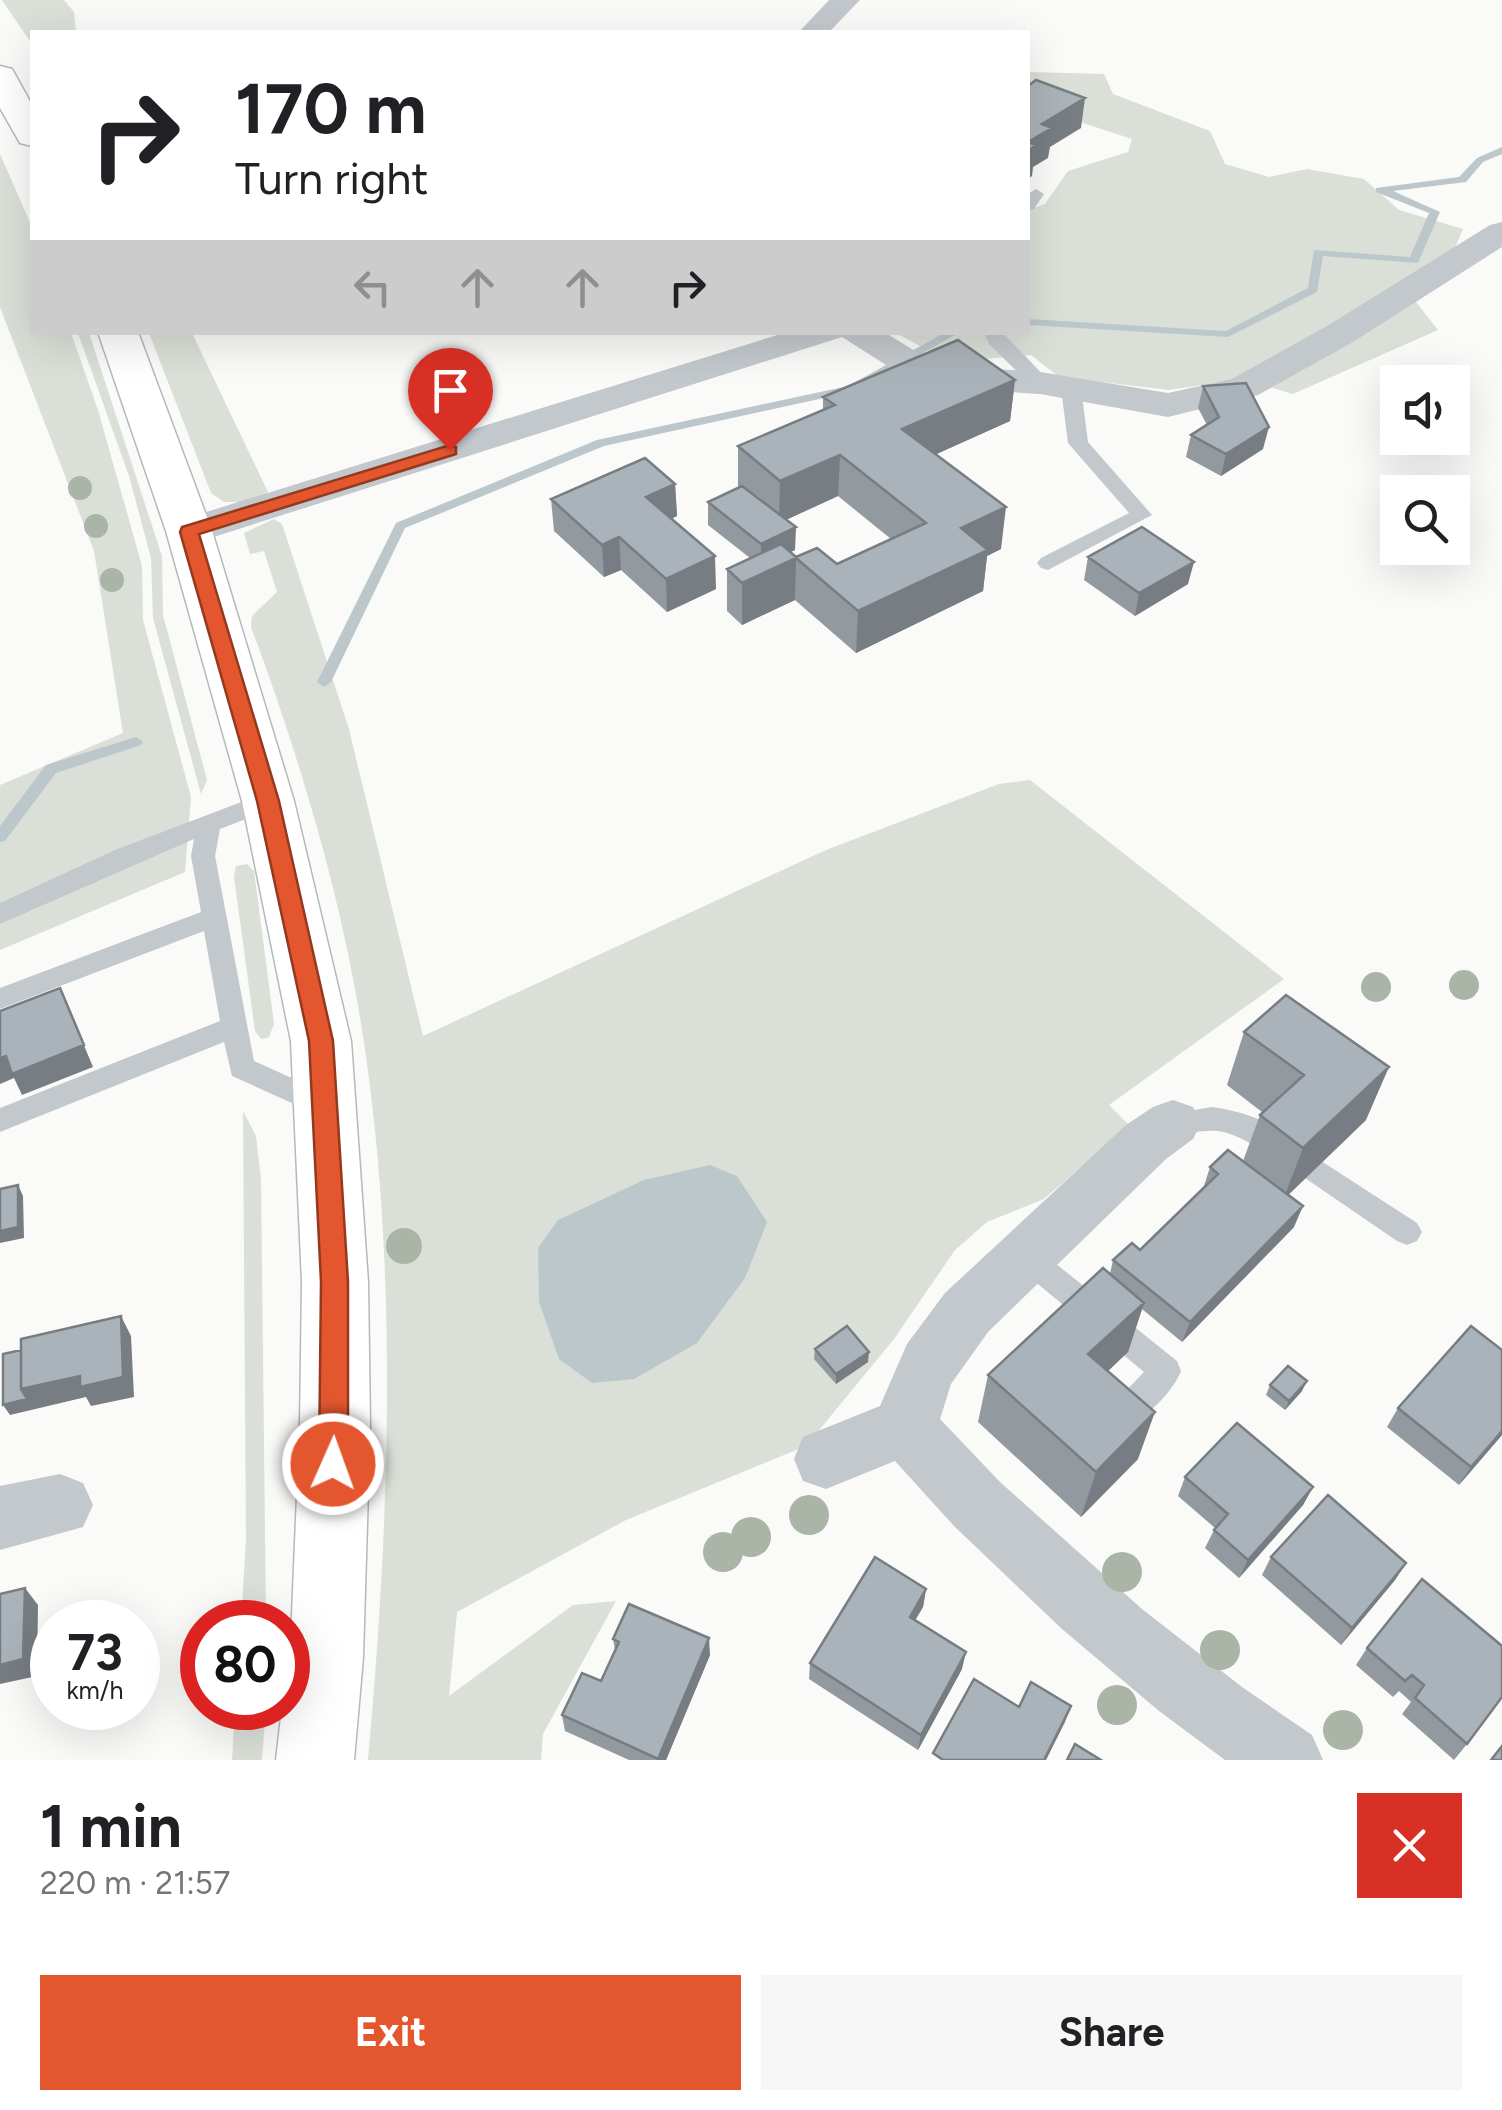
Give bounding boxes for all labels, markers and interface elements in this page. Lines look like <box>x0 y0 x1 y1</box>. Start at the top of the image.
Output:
text: 170 m <box>235 66 427 151</box>
icon: right <box>70 70 200 200</box>
text: Turn right <box>235 151 428 205</box>
icon: left <box>345 260 400 315</box>
icon: ahead <box>450 260 505 315</box>
icon: ahead <box>555 260 610 315</box>
icon: right <box>660 260 715 315</box>
pin <box>408 348 493 451</box>
icon: arrive <box>423 363 478 418</box>
map controls <box>1380 365 1470 565</box>
button: sound <box>1380 365 1470 455</box>
button: search <box>1380 475 1470 565</box>
position arrow <box>281 1412 385 1516</box>
speed limit sign: 80 <box>180 1600 310 1730</box>
text: 73 <box>67 1622 123 1683</box>
text: km/h <box>66 1675 124 1705</box>
text: 1 min <box>40 1790 182 1862</box>
button: close <box>1357 1793 1462 1898</box>
text: 220 m · 21:57 <box>40 1864 230 1902</box>
button: Exit <box>40 1975 741 2090</box>
button: Share <box>761 1975 1462 2090</box>

